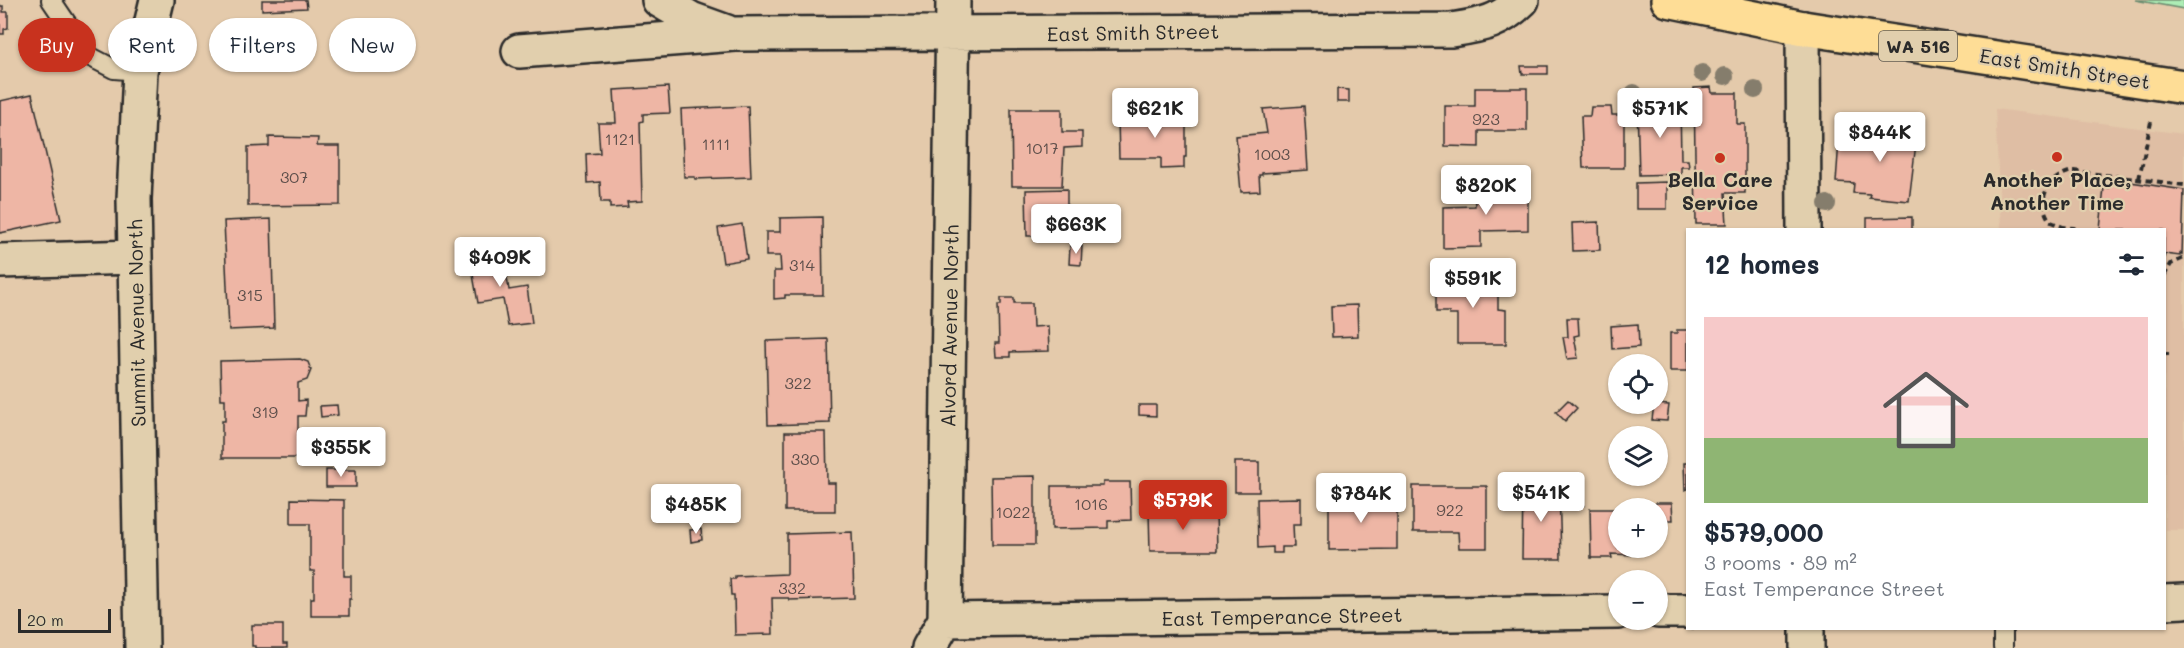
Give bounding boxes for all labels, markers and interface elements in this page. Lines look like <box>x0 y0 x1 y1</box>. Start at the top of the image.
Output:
street label: East Smith Street <box>1047 17 1219 47</box>
chip: Buy <box>18 18 96 72</box>
chip: Rent <box>108 18 197 72</box>
chip: Filters <box>209 18 317 72</box>
chip: New <box>329 18 416 72</box>
road number: WA 516 <box>1879 31 1957 61</box>
street label: East Smith Street <box>1978 42 2152 94</box>
pin: $621K <box>1113 88 1197 139</box>
pin: $571K <box>1618 88 1702 139</box>
text: $621K <box>1126 94 1184 120</box>
text: $571K <box>1631 94 1689 120</box>
house number: 923 <box>1472 108 1500 129</box>
pin: $844K <box>1838 112 1922 163</box>
text: $844K <box>1848 118 1912 144</box>
house number: 1121 <box>605 128 635 149</box>
house number: 1111 <box>702 133 730 154</box>
house number: 1017 <box>1025 137 1059 158</box>
house number: 1003 <box>1254 143 1290 164</box>
marker: Another Place, Another Time <box>2050 150 2064 164</box>
marker: Bella Care Service <box>1713 151 1727 165</box>
pin: $820K <box>1444 165 1528 216</box>
house number: 307 <box>280 166 308 187</box>
place label: Bella Care Service <box>1667 166 1773 215</box>
place label: Another Place, Another Time <box>1983 166 2131 215</box>
text: $820K <box>1455 171 1517 197</box>
pin: $663K <box>1034 204 1118 255</box>
text: $663K <box>1045 210 1107 236</box>
street label: Summit Avenue North <box>121 219 151 427</box>
street label: Alvord Avenue North <box>934 224 964 428</box>
pin: $409K <box>458 237 542 288</box>
text: $409K <box>468 243 532 269</box>
text: 12 homes <box>1704 247 1820 281</box>
icon: filters <box>2115 248 2148 281</box>
house number: 314 <box>789 254 816 275</box>
pin: $591K <box>1431 258 1515 309</box>
text: $591K <box>1444 264 1502 290</box>
house number: 315 <box>237 284 263 305</box>
map controls <box>1608 354 1668 630</box>
button: locate <box>1608 354 1668 414</box>
icon: home <box>1872 356 1980 464</box>
house number: 322 <box>784 372 812 393</box>
house number: 319 <box>252 401 278 422</box>
button: layers <box>1608 426 1668 486</box>
pin: $355K <box>299 427 383 478</box>
text: $355K <box>311 433 371 459</box>
house number: 330 <box>791 448 819 469</box>
pin: $541K <box>1499 472 1583 523</box>
pin: $784K <box>1319 473 1403 524</box>
text: $541K <box>1512 478 1570 504</box>
text: $784K <box>1330 479 1392 505</box>
pin: $579K <box>1141 480 1225 531</box>
pin: $485K <box>654 484 738 535</box>
text: $579K <box>1153 486 1213 512</box>
text: $485K <box>665 490 727 516</box>
house number: 1016 <box>1074 493 1108 514</box>
button: + <box>1608 498 1668 558</box>
house number: 922 <box>1436 499 1464 520</box>
house number: 1022 <box>996 501 1030 522</box>
text: $579,000 <box>1704 515 1824 549</box>
text: 3 rooms · 89 m² <box>1704 549 1857 575</box>
button: − <box>1608 570 1668 630</box>
text: East Temperance Street <box>1704 575 1945 601</box>
house number: 332 <box>778 577 806 598</box>
street label: East Temperance Street <box>1161 601 1403 631</box>
scale bar <box>18 606 111 634</box>
text: 20 m <box>27 609 64 630</box>

